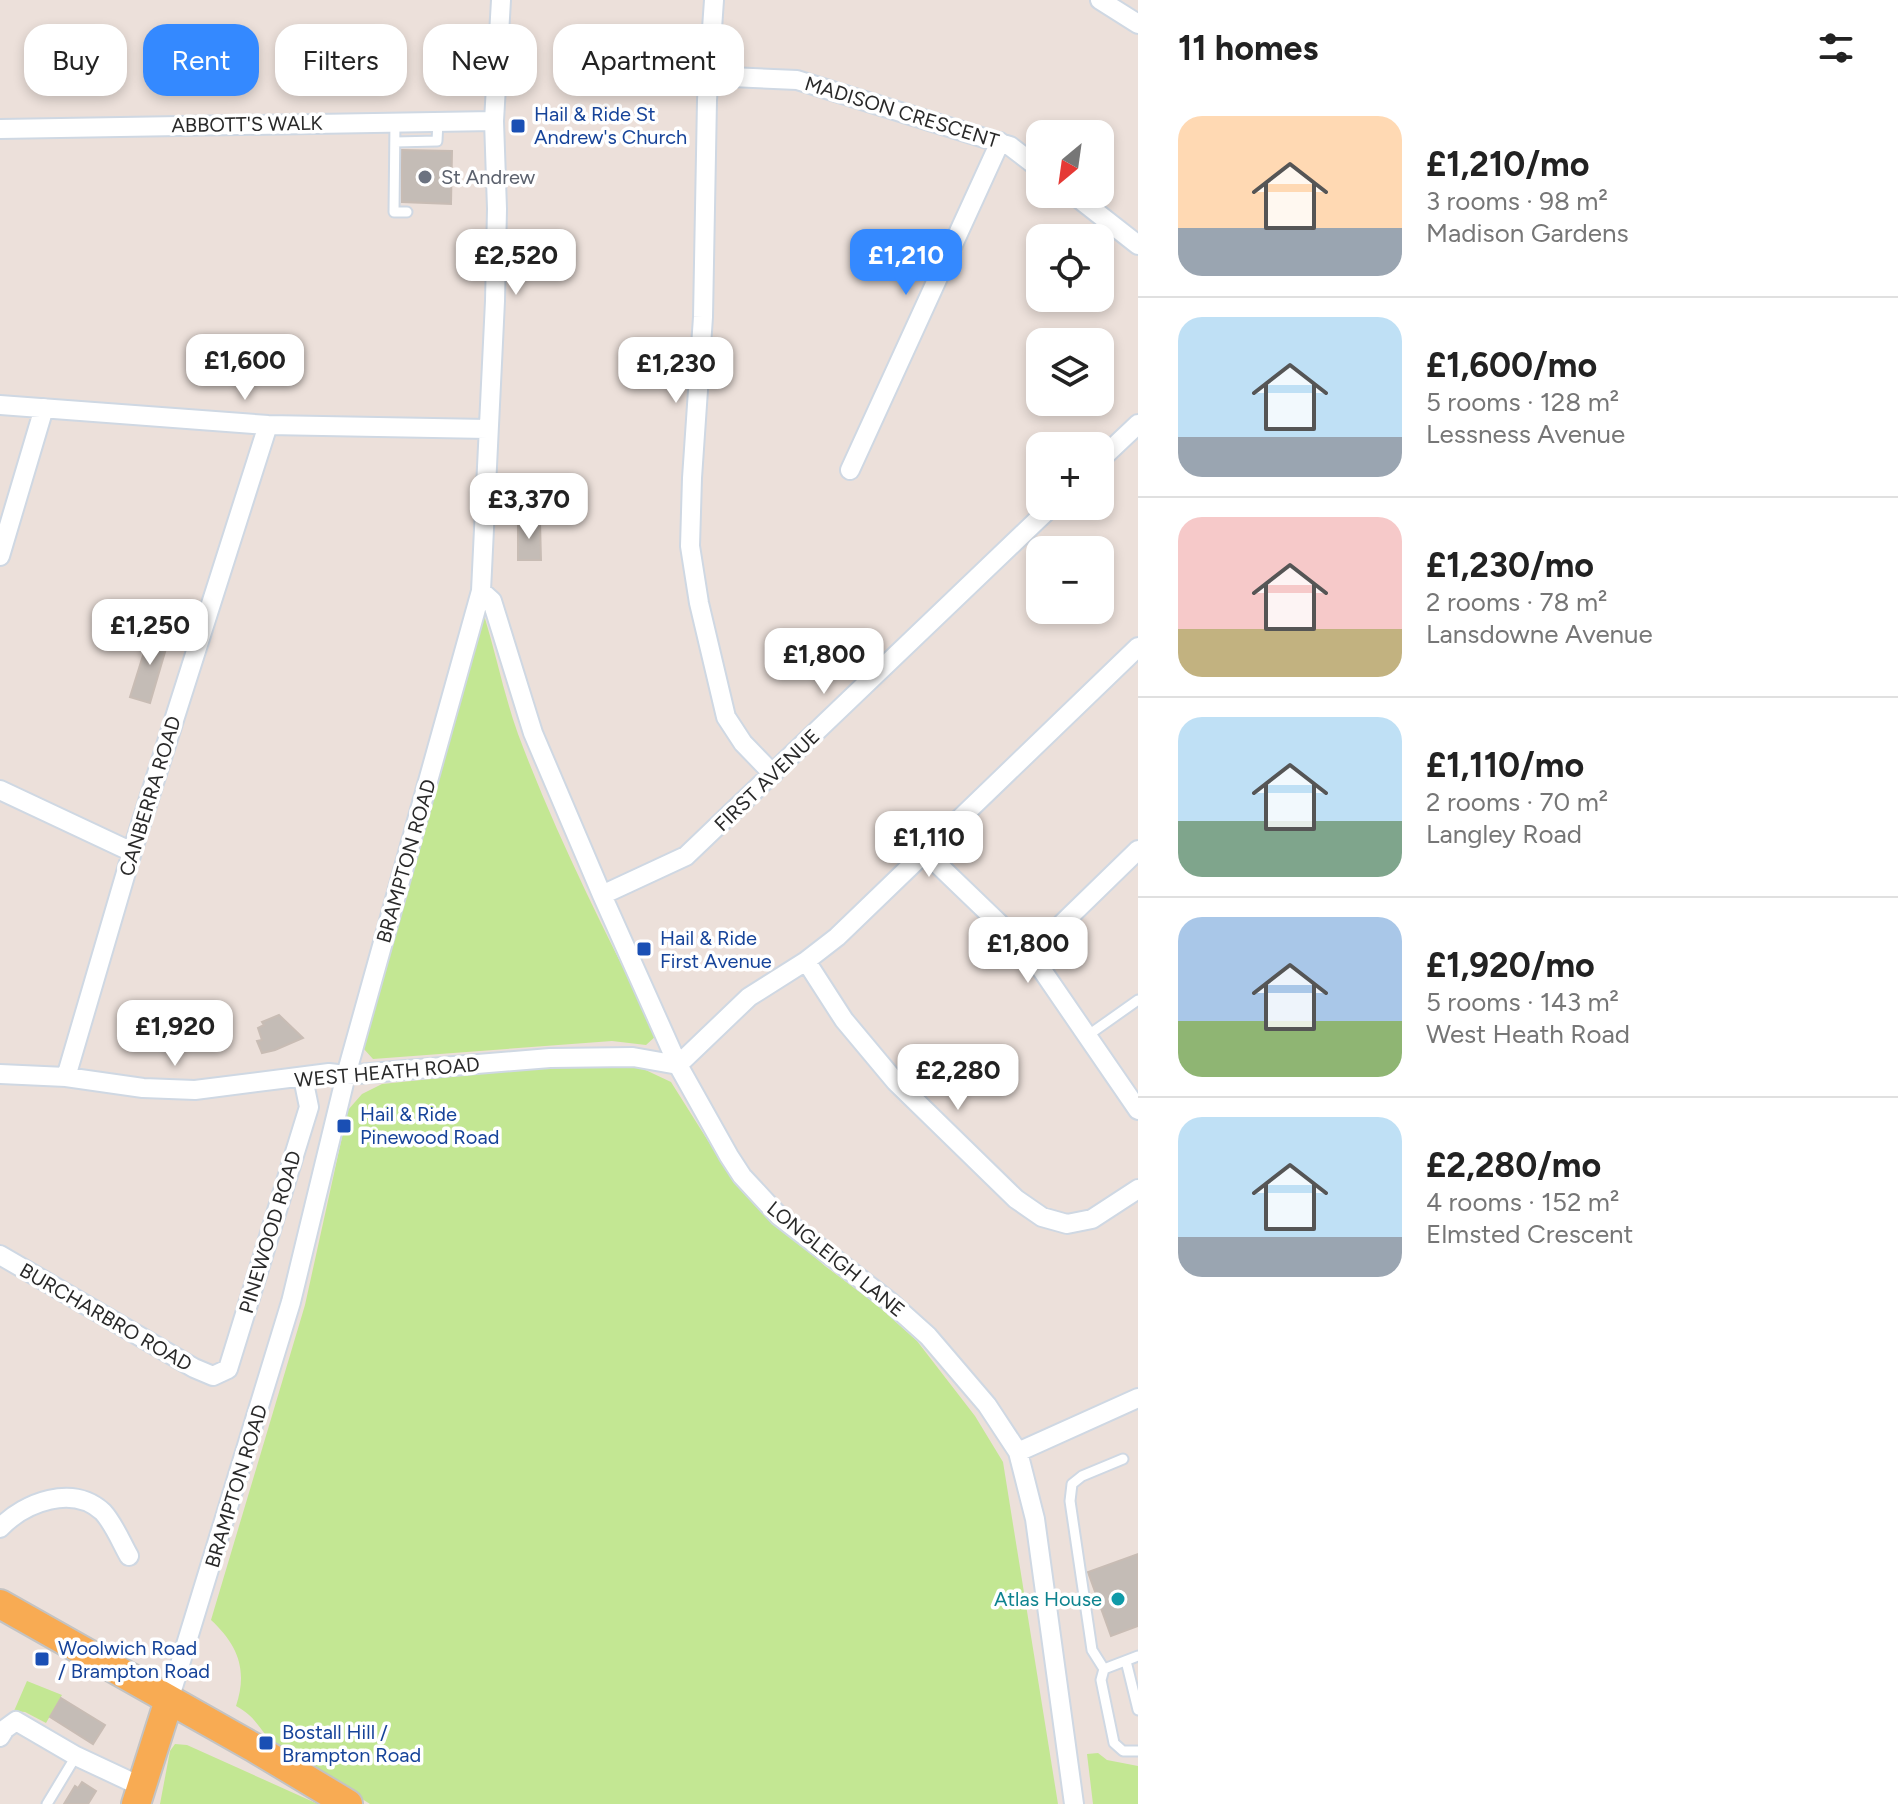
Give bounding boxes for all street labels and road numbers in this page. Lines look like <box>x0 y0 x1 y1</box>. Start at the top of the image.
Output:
street label: MADISON CRESCENT <box>802 71 1002 153</box>
street label: ABBOTT'S WALK <box>171 111 324 137</box>
street label: CANBERRA ROAD <box>114 713 186 879</box>
street label: FIRST AVENUE <box>709 724 825 836</box>
street label: BRAMPTON ROAD <box>371 776 441 946</box>
street label: WEST HEATH ROAD <box>293 1052 481 1092</box>
street label: PINEWOOD ROAD <box>234 1148 306 1316</box>
street label: LONGLEIGH LANE <box>762 1196 910 1322</box>
street label: BURCHARBRO ROAD <box>16 1258 196 1376</box>
street label: BRAMPTON ROAD <box>200 1402 272 1570</box>

